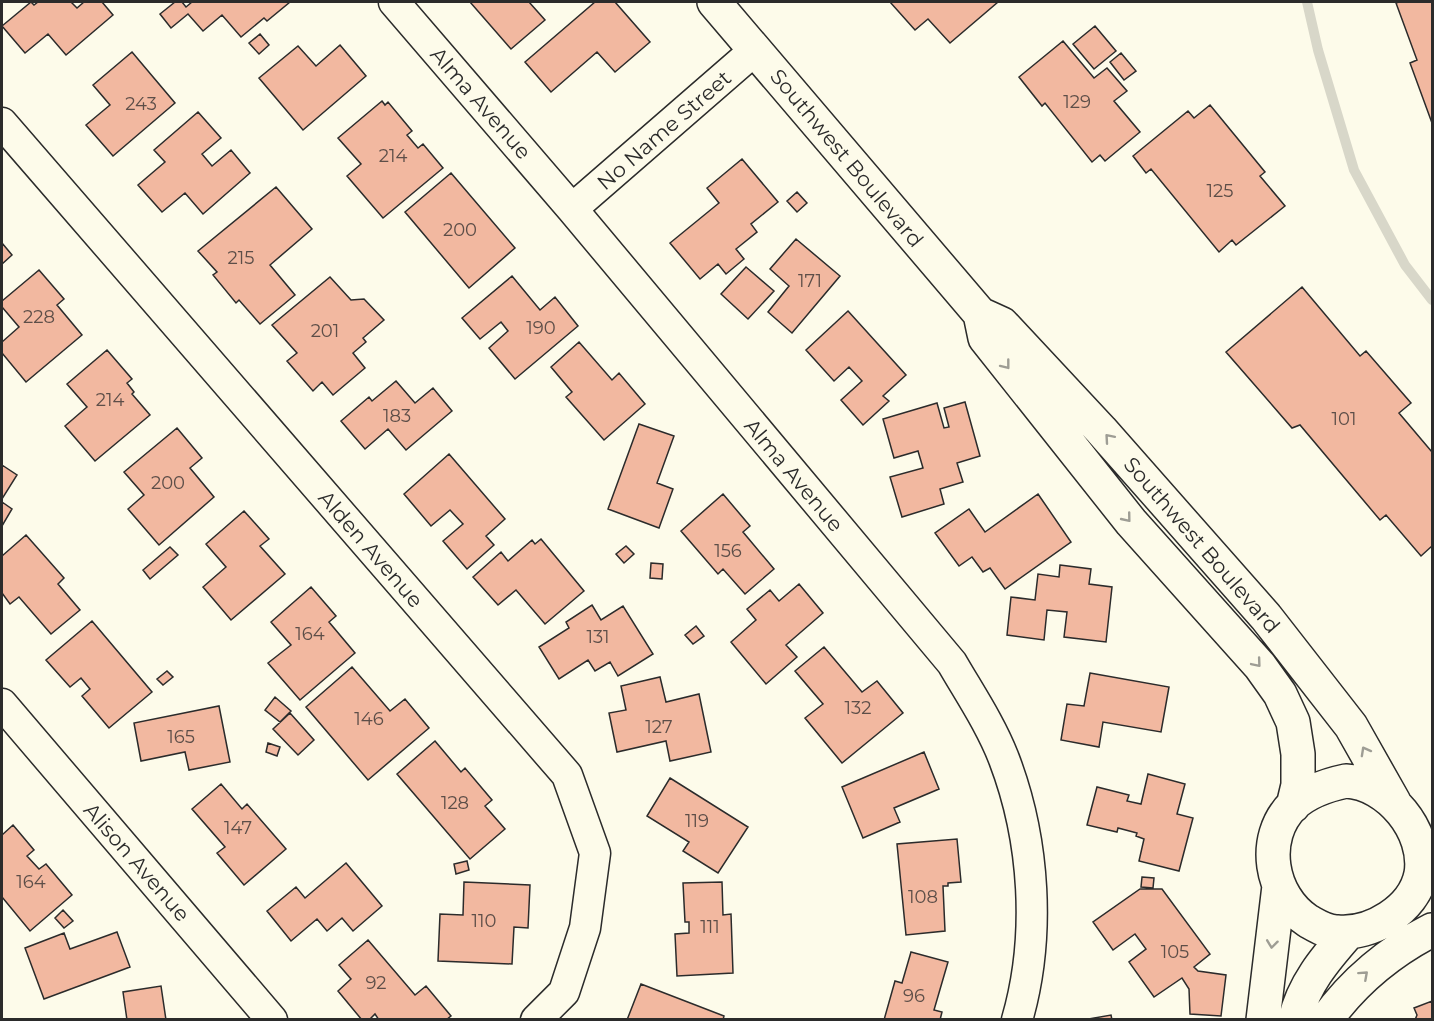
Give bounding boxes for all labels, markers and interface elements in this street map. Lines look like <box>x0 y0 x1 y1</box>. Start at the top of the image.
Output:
street label: Alma Avenue <box>426 42 536 164</box>
street label: Southwest Boulevard <box>765 64 929 252</box>
street label: No Name Street <box>592 65 736 195</box>
house number: 129 <box>1063 91 1091 113</box>
house number: 243 <box>125 93 157 115</box>
house number: 214 <box>379 145 407 167</box>
house number: 125 <box>1207 180 1233 202</box>
house number: 200 <box>443 219 477 241</box>
house number: 215 <box>228 247 254 269</box>
house number: 171 <box>798 270 822 292</box>
house number: 228 <box>23 306 55 328</box>
house number: 190 <box>526 317 556 339</box>
house number: 201 <box>311 320 339 342</box>
one-way arrow <box>999 358 1010 369</box>
house number: 214 <box>96 389 124 411</box>
house number: 183 <box>383 405 411 427</box>
house number: 101 <box>1332 408 1356 430</box>
street label: Alma Avenue <box>739 413 849 537</box>
one-way arrow <box>1105 434 1116 445</box>
street label: Southwest Boulevard <box>1119 452 1285 638</box>
house number: 200 <box>151 472 185 494</box>
street label: Alden Avenue <box>313 485 429 613</box>
one-way arrow <box>1120 511 1131 522</box>
house number: 156 <box>714 540 742 562</box>
house number: 164 <box>295 623 325 645</box>
house number: 131 <box>586 626 610 648</box>
one-way arrow <box>1250 656 1261 667</box>
house number: 132 <box>845 697 871 719</box>
house number: 146 <box>354 708 384 730</box>
house number: 127 <box>645 716 673 738</box>
house number: 165 <box>167 726 195 748</box>
one-way arrow <box>1361 747 1372 757</box>
house number: 128 <box>441 792 469 814</box>
street label: Alison Avenue <box>79 798 195 926</box>
house number: 119 <box>685 810 709 832</box>
house number: 147 <box>224 817 252 839</box>
house number: 164 <box>16 871 46 893</box>
house number: 108 <box>908 886 938 908</box>
house number: 110 <box>472 910 496 932</box>
house number: 111 <box>700 916 720 938</box>
one-way arrow <box>1267 939 1279 949</box>
house number: 105 <box>1161 941 1189 963</box>
one-way arrow <box>1357 971 1368 982</box>
house number: 92 <box>365 972 387 994</box>
house number: 96 <box>903 985 925 1007</box>

